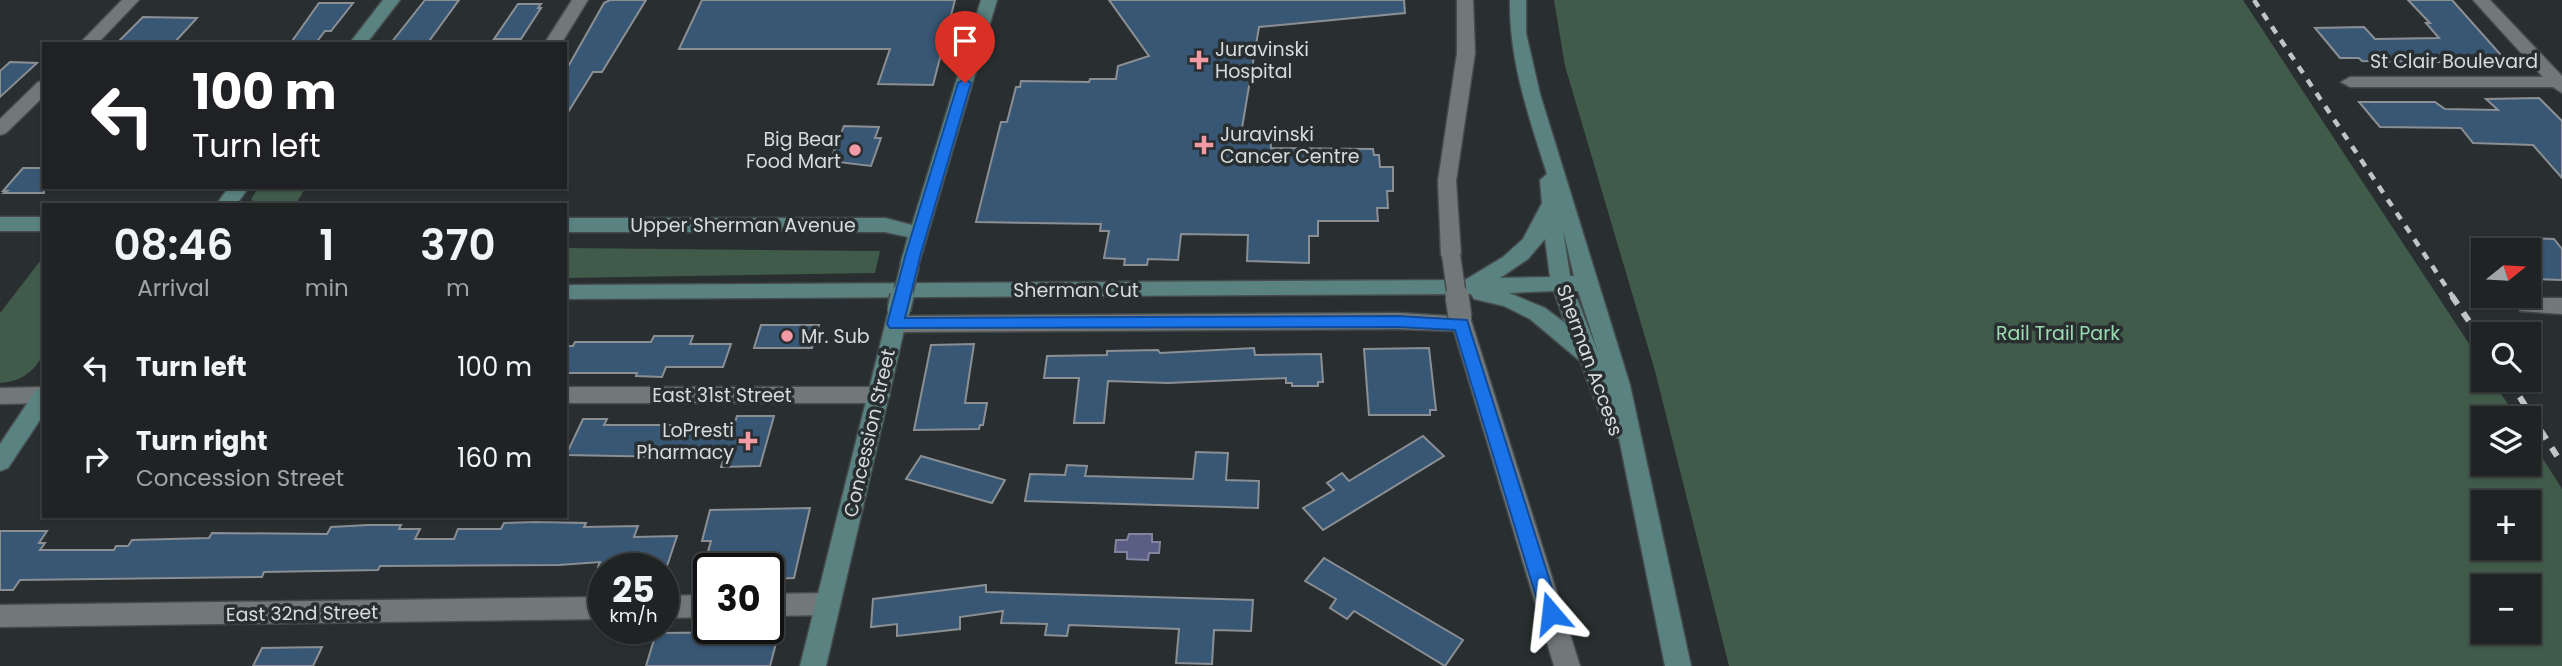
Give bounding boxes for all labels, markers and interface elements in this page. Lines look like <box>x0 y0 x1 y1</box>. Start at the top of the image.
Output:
pin <box>935 11 995 83</box>
icon: arrive <box>946 22 984 60</box>
place label: Juravinski Hospital <box>1215 36 1309 85</box>
street label: St Clair Boulevard <box>2370 48 2538 75</box>
marker: Juravinski Hospital <box>1189 50 1209 70</box>
text: 100 m <box>192 58 337 126</box>
icon: left <box>77 70 168 161</box>
place label: Juravinski Cancer Centre <box>1220 121 1360 170</box>
text: Turn left <box>192 123 321 168</box>
place label: Big Bear Food Mart <box>746 126 841 175</box>
marker: Juravinski Cancer Centre <box>1194 135 1214 155</box>
marker: Big Bear Food Mart <box>847 142 863 158</box>
street label: Upper Sherman Avenue <box>630 212 856 239</box>
text: 08:46 <box>113 216 233 275</box>
text: 1 <box>319 216 334 275</box>
text: 370 <box>420 216 496 275</box>
north arrow <box>2471 238 2541 308</box>
map controls <box>2471 238 2541 644</box>
text: Arrival <box>137 272 210 304</box>
text: min <box>305 272 349 304</box>
text: m <box>446 272 470 304</box>
street label: Sherman Cut <box>1013 277 1139 304</box>
street label: Sherman Access <box>1550 281 1629 440</box>
park label: Rail Trail Park <box>1996 320 2120 347</box>
button: search <box>2471 322 2541 392</box>
place label: Mr. Sub <box>801 323 870 350</box>
marker: Mr. Sub <box>779 328 795 344</box>
street label: Concession Street <box>837 346 902 520</box>
icon: left <box>77 349 115 387</box>
text: Turn left <box>136 349 247 385</box>
text: 100 m <box>457 349 532 385</box>
street label: East 31st Street <box>652 382 792 409</box>
button: layers <box>2471 406 2541 476</box>
place label: LoPresti Pharmacy <box>636 417 734 466</box>
text: Turn right <box>136 423 268 459</box>
marker: LoPresti Pharmacy <box>740 433 756 449</box>
icon: right <box>77 440 115 478</box>
text: 160 m <box>457 440 532 476</box>
text: Concession Street <box>136 462 344 494</box>
button: + <box>2471 490 2541 560</box>
speed limit sign: 30 <box>693 553 784 644</box>
text: 25 <box>612 565 655 614</box>
button: − <box>2471 574 2541 644</box>
position arrow <box>1514 576 1588 650</box>
street label: East 32nd Street <box>226 599 378 628</box>
text: km/h <box>610 603 657 628</box>

